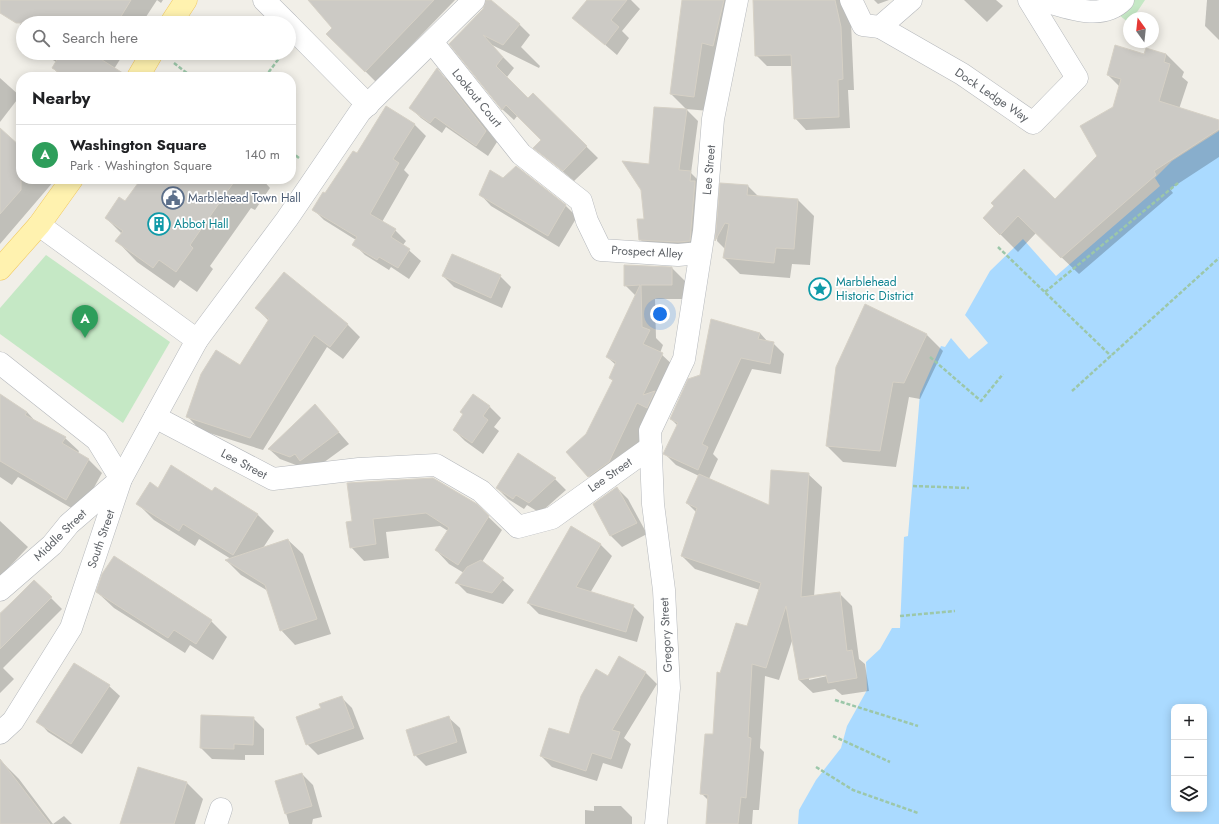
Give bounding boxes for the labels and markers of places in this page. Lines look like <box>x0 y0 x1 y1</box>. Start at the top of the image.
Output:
public building icon: Marblehead Town Hall <box>160 185 186 211</box>
place label: Marblehead Town Hall <box>188 189 301 207</box>
building icon: Abbot Hall <box>146 211 172 237</box>
place label: Abbot Hall <box>174 215 229 233</box>
place label: Marblehead Historic District <box>836 273 914 305</box>
place icon: Marblehead Historic District <box>807 276 833 302</box>
pin: A <box>72 305 98 338</box>

